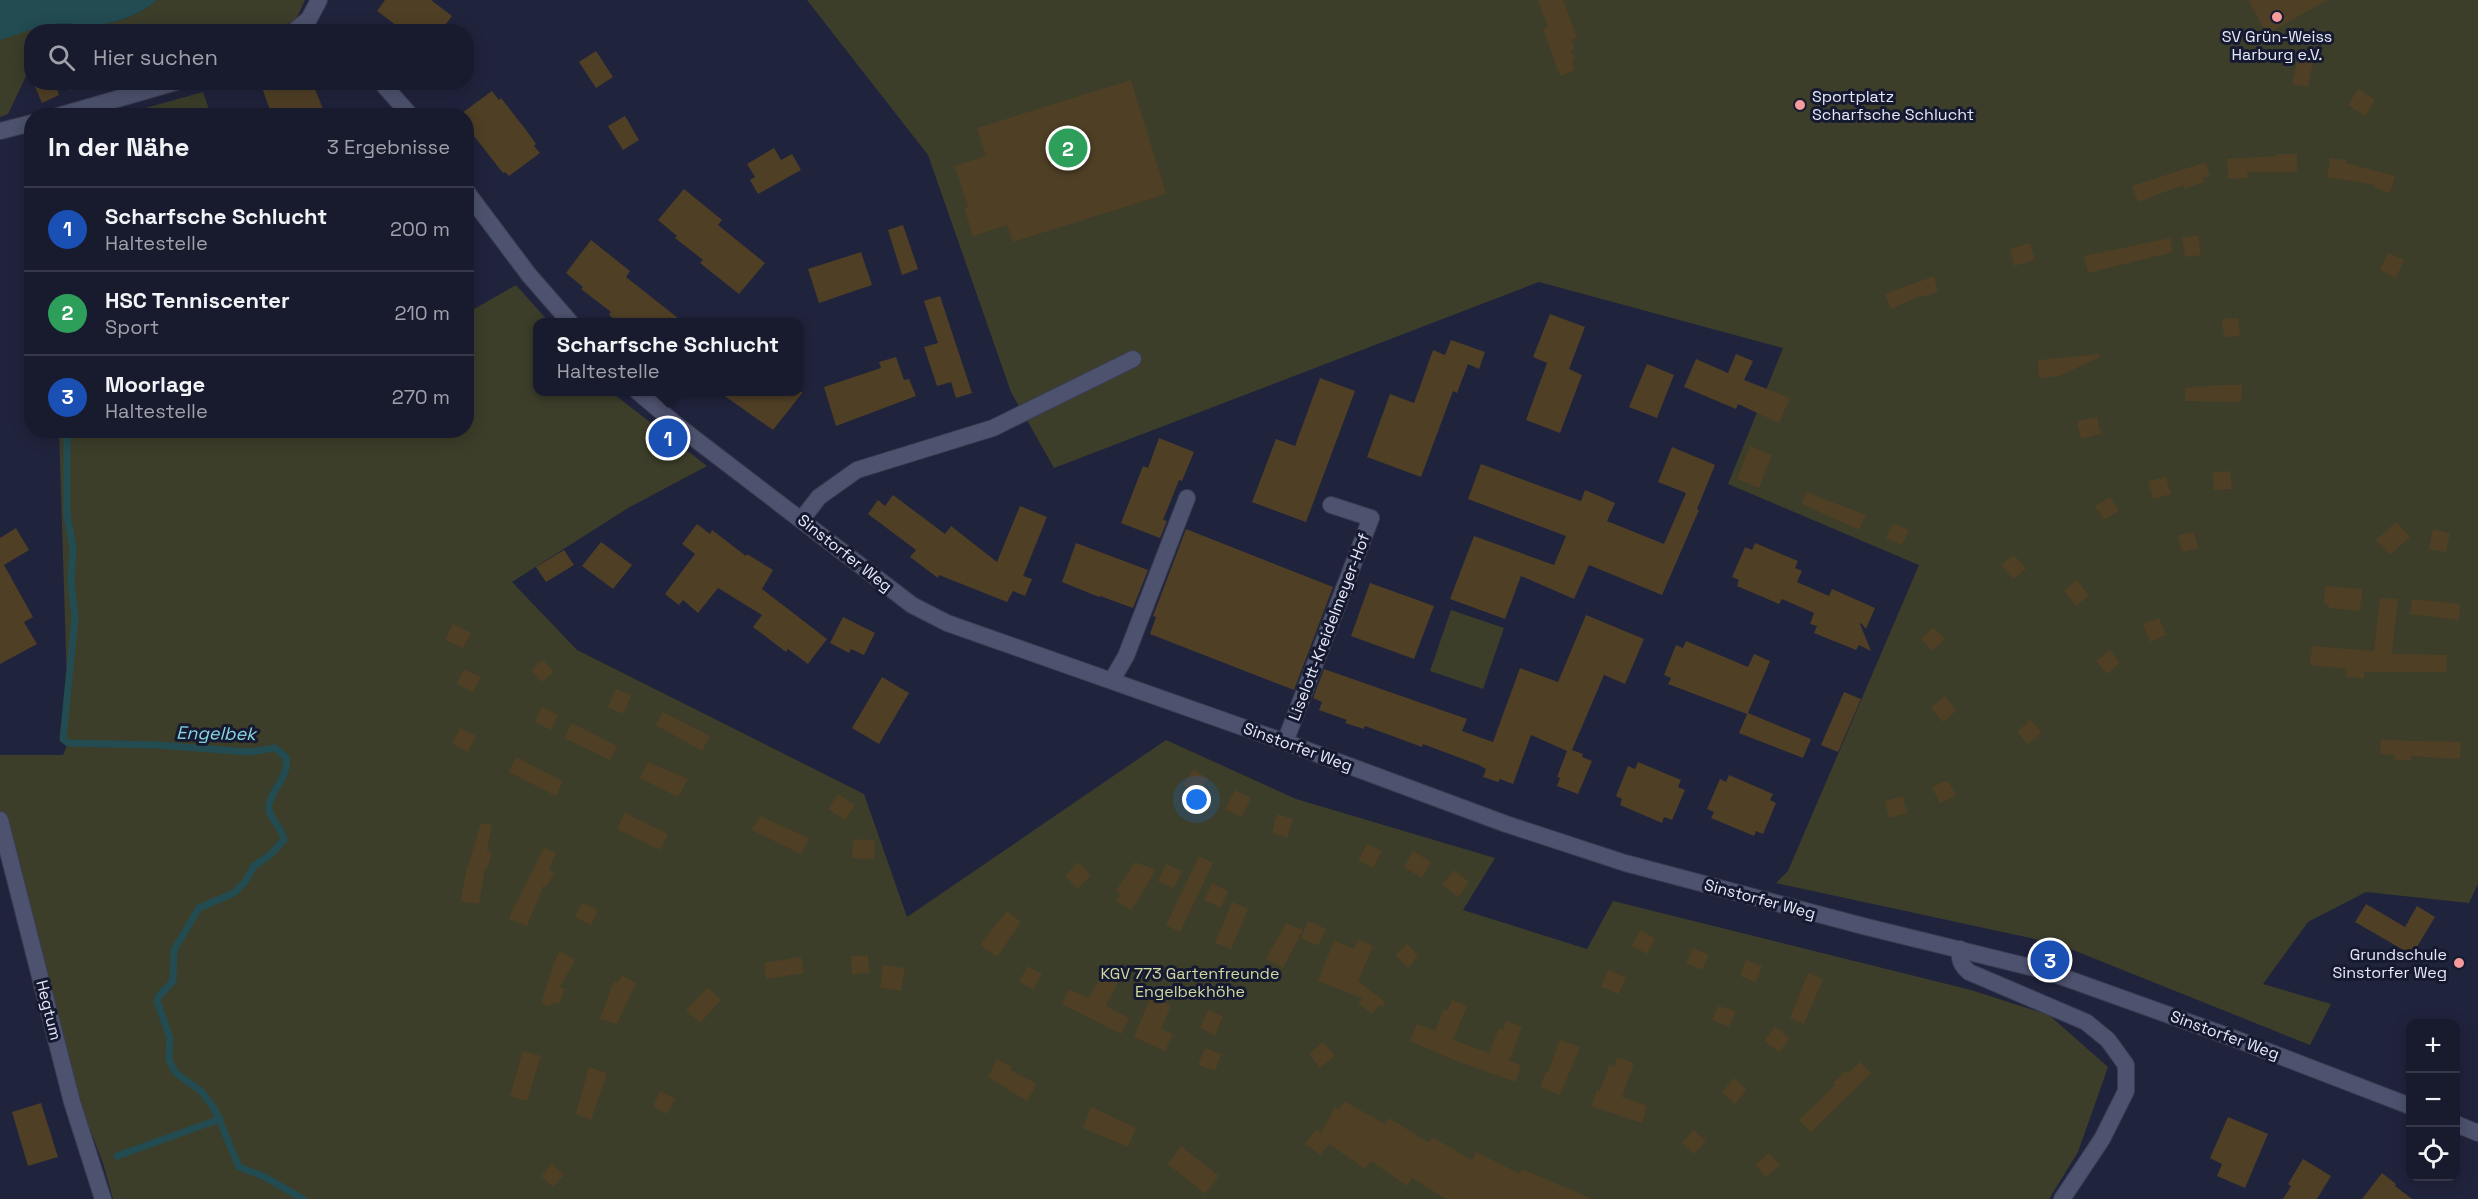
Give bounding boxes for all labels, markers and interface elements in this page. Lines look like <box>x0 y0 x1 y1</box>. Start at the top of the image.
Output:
marker: SV Grün-Weiss Harburg e.V. <box>2270 10 2284 24</box>
search box <box>24 24 474 90</box>
place label: SV Grün-Weiss Harburg e.V. <box>2222 26 2332 65</box>
icon: search <box>45 41 78 74</box>
text: Hier suchen <box>93 43 218 71</box>
place label: Sportplatz Scharfsche Schlucht <box>1812 86 1974 125</box>
marker: Sportplatz Scharfsche Schlucht <box>1793 98 1807 112</box>
pin: 2 <box>1048 126 1088 170</box>
text: In der Nähe <box>48 130 189 164</box>
text: 3 Ergebnisse <box>327 134 450 160</box>
text: Scharfsche Schlucht <box>105 202 327 230</box>
text: 1 <box>63 216 72 242</box>
text: 200 m <box>390 216 450 242</box>
text: Haltestelle <box>105 230 208 256</box>
text: HSC Tenniscenter <box>105 286 290 314</box>
text: 2 <box>62 300 73 326</box>
text: 210 m <box>394 300 450 326</box>
text: Sport <box>105 314 159 340</box>
popup <box>533 318 803 396</box>
text: Scharfsche Schlucht <box>557 330 779 358</box>
text: Haltestelle <box>557 358 660 384</box>
text: Moorlage <box>105 370 205 398</box>
text: 3 <box>61 384 74 410</box>
text: 270 m <box>392 384 450 410</box>
text: Haltestelle <box>105 398 208 424</box>
pin: 1 <box>648 416 688 460</box>
street label: Sinstorfer Weg <box>793 509 897 597</box>
street label: Liselott-Kreidelmeyer-Hof <box>1283 530 1375 724</box>
street label: Sinstorfer Weg <box>1241 718 1355 776</box>
water label: Engelbek <box>176 721 258 745</box>
your location <box>1182 785 1211 814</box>
street label: Sinstorfer Weg <box>1702 874 1818 924</box>
pin: 3 <box>2030 938 2070 982</box>
place label: Grundschule Sinstorfer Weg <box>2333 944 2447 983</box>
marker: Grundschule Sinstorfer Weg <box>2452 956 2466 970</box>
park label: KGV 773 Gartenfreunde Engelbekhöhe <box>1101 963 1279 1002</box>
street label: Hegtum <box>31 978 67 1042</box>
street label: Sinstorfer Weg <box>2168 1006 2282 1064</box>
map controls <box>2406 1019 2460 1181</box>
button: + <box>2406 1019 2460 1073</box>
button: − <box>2406 1073 2460 1127</box>
button: locate <box>2406 1127 2460 1181</box>

